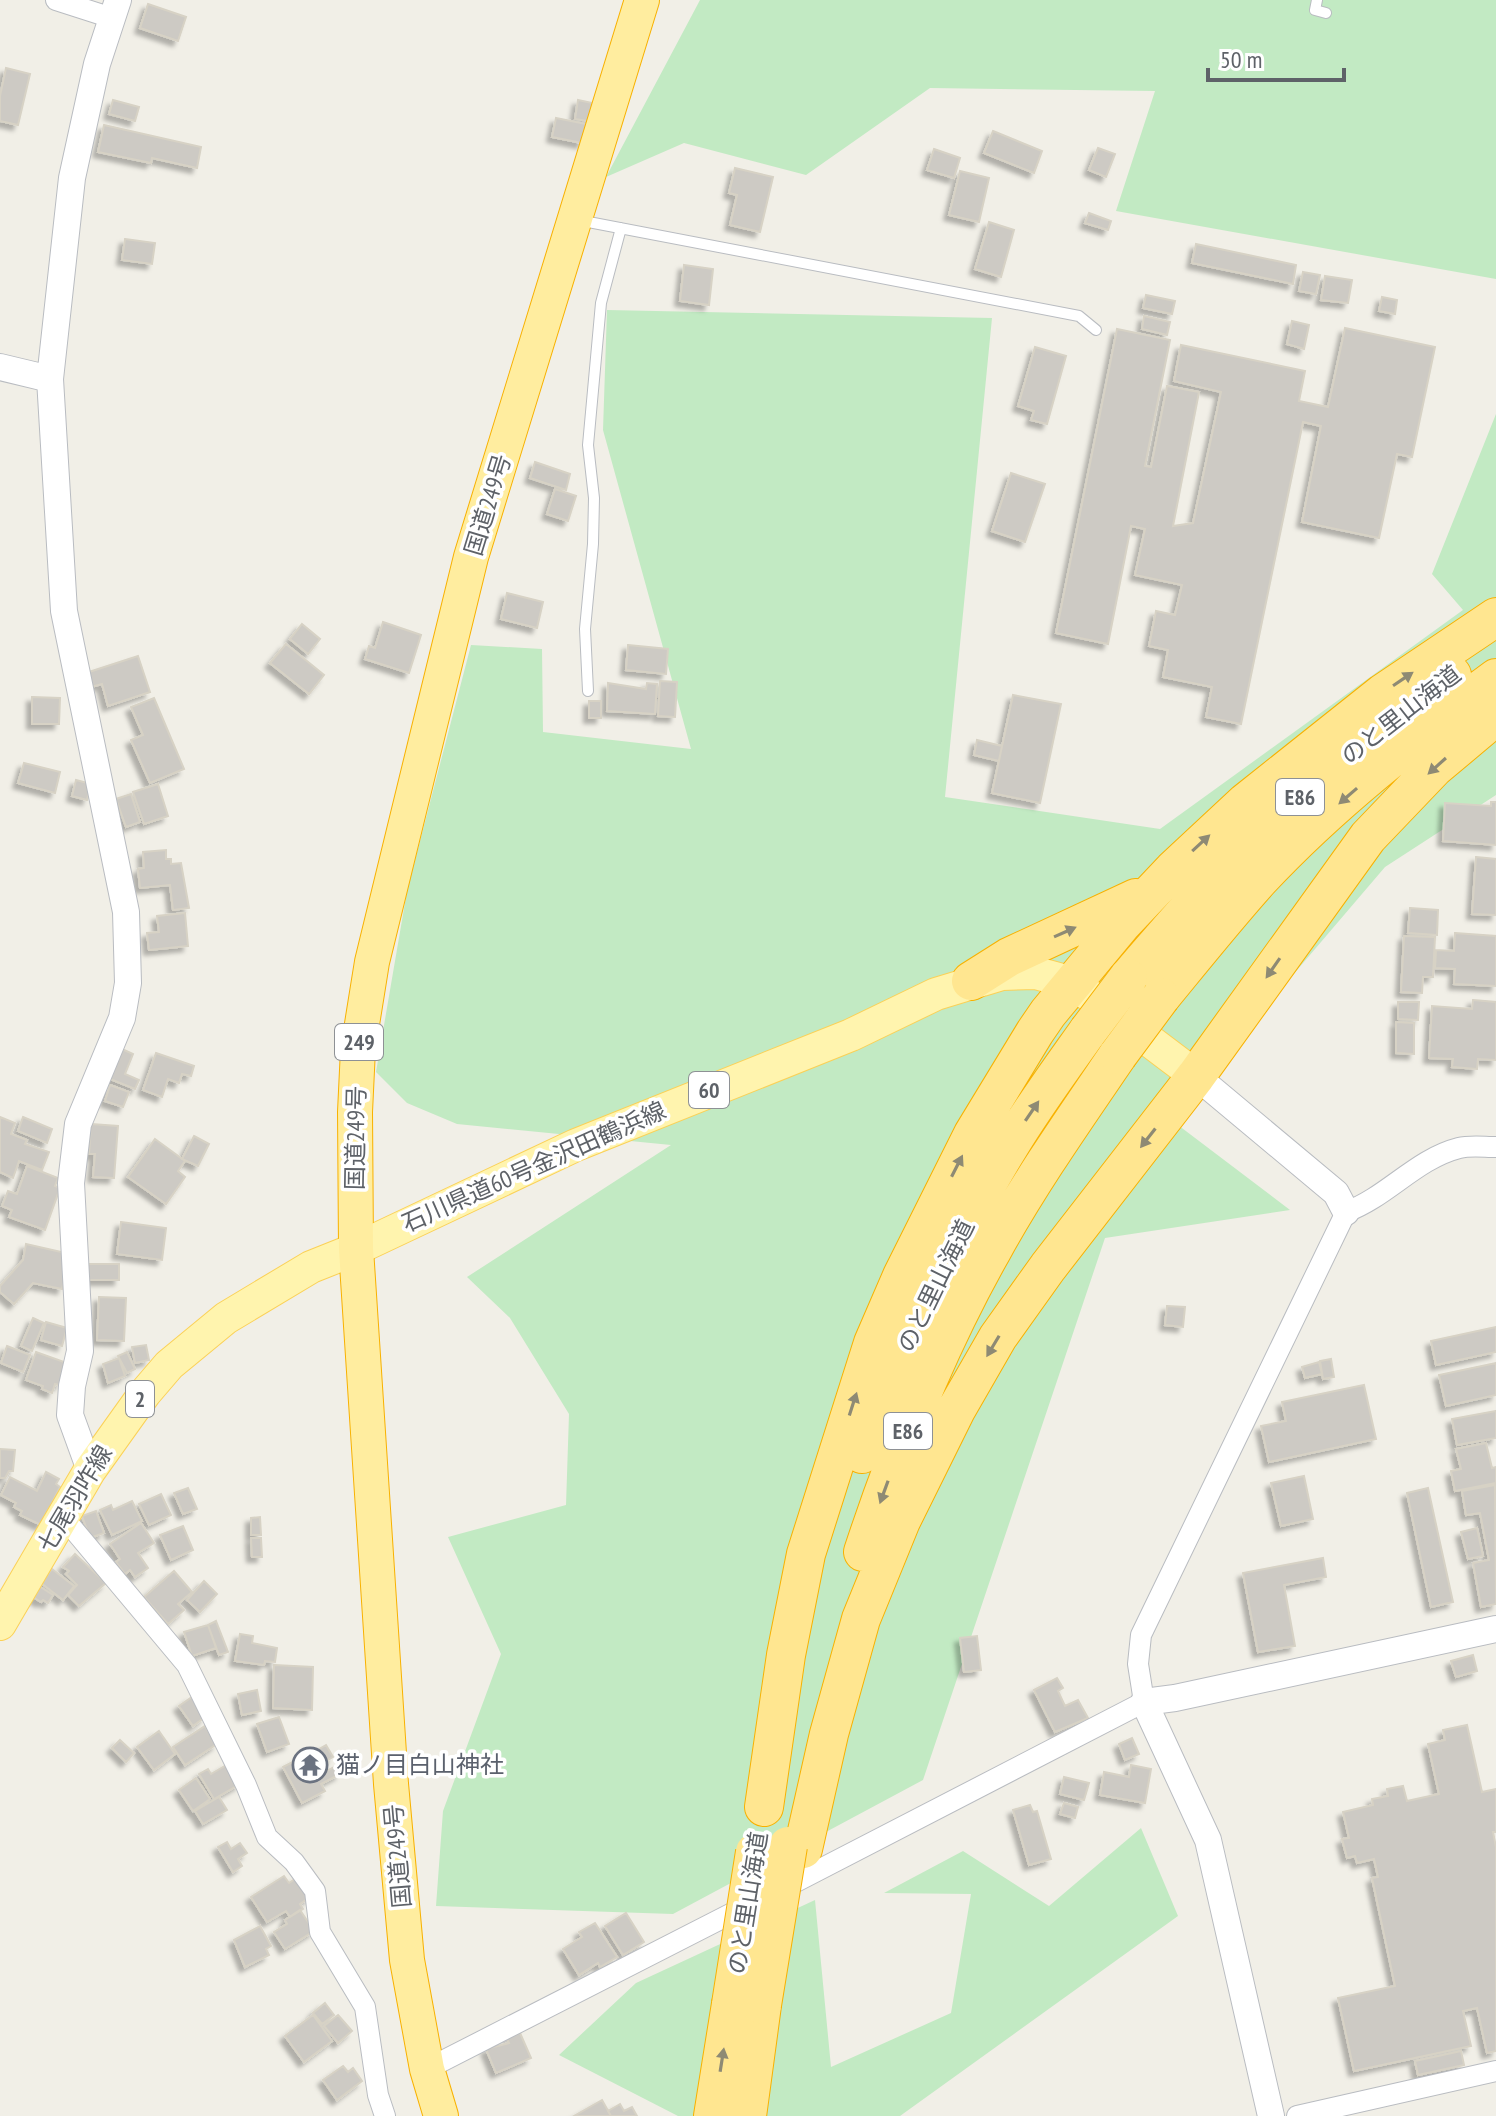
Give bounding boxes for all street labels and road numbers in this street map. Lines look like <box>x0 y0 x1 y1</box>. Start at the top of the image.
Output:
street label: 国道249号 <box>457 450 518 559</box>
street label: のと里山海道 <box>1334 658 1467 771</box>
road number: E86 <box>1276 779 1324 815</box>
road number: 249 <box>335 1024 383 1060</box>
road number: 60 <box>689 1072 729 1108</box>
street label: 国道249号 <box>339 1086 372 1190</box>
street label: 石川県道60号金沢田鶴浜線 <box>397 1094 671 1239</box>
street label: のと里山海道 <box>890 1214 981 1357</box>
road number: 2 <box>126 1381 154 1417</box>
road number: E86 <box>884 1413 932 1449</box>
street label: 七尾羽咋線 <box>30 1439 119 1558</box>
street label: 国道249号 <box>378 1803 417 1909</box>
street label: のと里山海道 <box>721 1829 774 1976</box>

